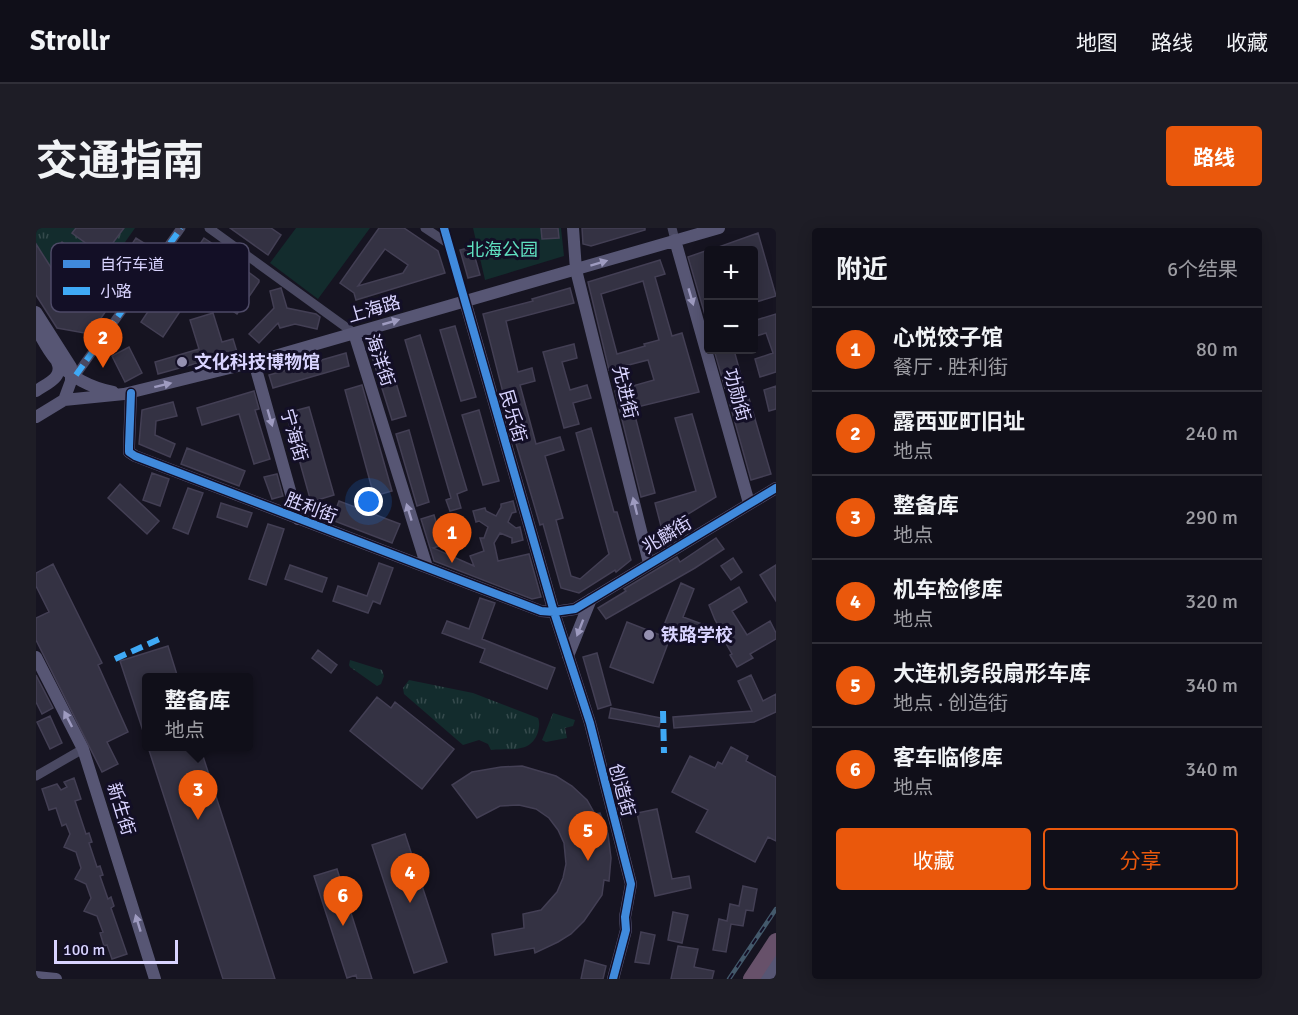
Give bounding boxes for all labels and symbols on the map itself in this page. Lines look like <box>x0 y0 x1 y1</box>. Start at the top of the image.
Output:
park label: 北海公园 <box>466 239 538 261</box>
legend <box>51 243 249 312</box>
text: 自行车道 <box>100 255 164 275</box>
one-way arrow <box>590 258 608 267</box>
text: 小路 <box>100 282 132 302</box>
one-way arrow <box>687 288 696 306</box>
street label: 上海路 <box>345 291 403 327</box>
one-way arrow <box>382 317 400 327</box>
pin: 2 <box>84 318 122 368</box>
street label: 海洋街 <box>361 331 399 389</box>
place label: 文化科技博物馆 <box>194 351 320 373</box>
marker: 文化科技博物馆 <box>175 355 189 369</box>
street label: 先进街 <box>608 363 642 421</box>
street label: 功勋街 <box>719 366 755 424</box>
one-way arrow <box>153 379 172 389</box>
street label: 民乐街 <box>495 387 531 445</box>
street label: 宁海街 <box>276 406 312 464</box>
one-way arrow <box>266 409 275 427</box>
your location <box>354 487 383 516</box>
street label: 胜利街 <box>282 488 340 528</box>
one-way arrow <box>630 497 640 515</box>
one-way arrow <box>404 503 413 521</box>
street label: 兆麟街 <box>638 512 696 558</box>
pin: 1 <box>432 514 472 563</box>
one-way arrow <box>574 619 584 637</box>
place label: 铁路学校 <box>661 624 733 646</box>
marker: 铁路学校 <box>642 628 656 642</box>
one-way arrow <box>63 711 73 728</box>
street label: 创造街 <box>604 761 640 819</box>
pin: 3 <box>178 770 218 820</box>
street label: 新生街 <box>103 780 139 838</box>
pin: 5 <box>568 812 608 861</box>
pin: 4 <box>390 854 430 903</box>
pin: 6 <box>324 876 362 926</box>
one-way arrow <box>133 914 142 932</box>
scale bar <box>54 937 178 964</box>

